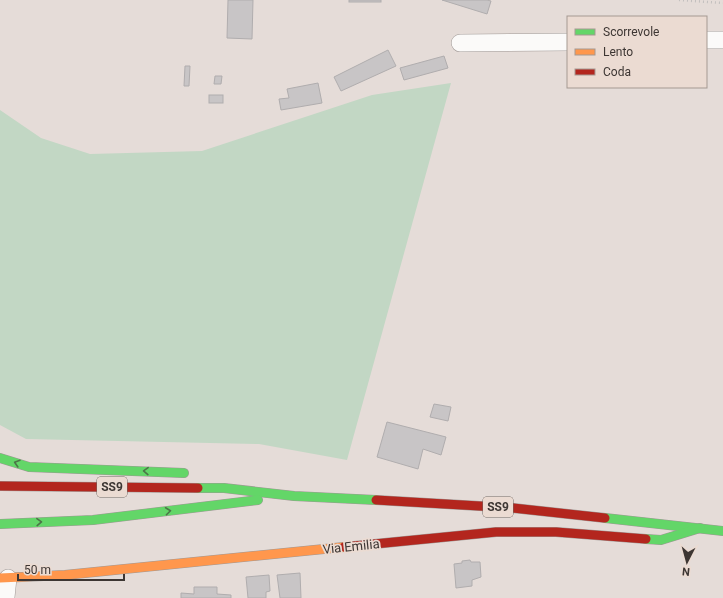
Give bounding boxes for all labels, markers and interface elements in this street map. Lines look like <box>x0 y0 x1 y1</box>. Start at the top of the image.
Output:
legend <box>567 16 707 88</box>
text: Scorrevole <box>603 25 659 39</box>
text: Lento <box>603 45 633 59</box>
text: Coda <box>603 65 631 79</box>
one-way arrow <box>13 459 20 468</box>
one-way arrow <box>143 467 149 476</box>
road number: SS9 <box>97 477 127 497</box>
road number: SS9 <box>483 497 513 517</box>
one-way arrow <box>165 507 171 516</box>
one-way arrow <box>36 518 42 526</box>
street label: Via Emilia <box>322 536 380 557</box>
north arrow <box>667 542 707 582</box>
scale bar <box>18 556 124 582</box>
text: 50 m <box>24 563 51 577</box>
text: N <box>681 565 691 578</box>

